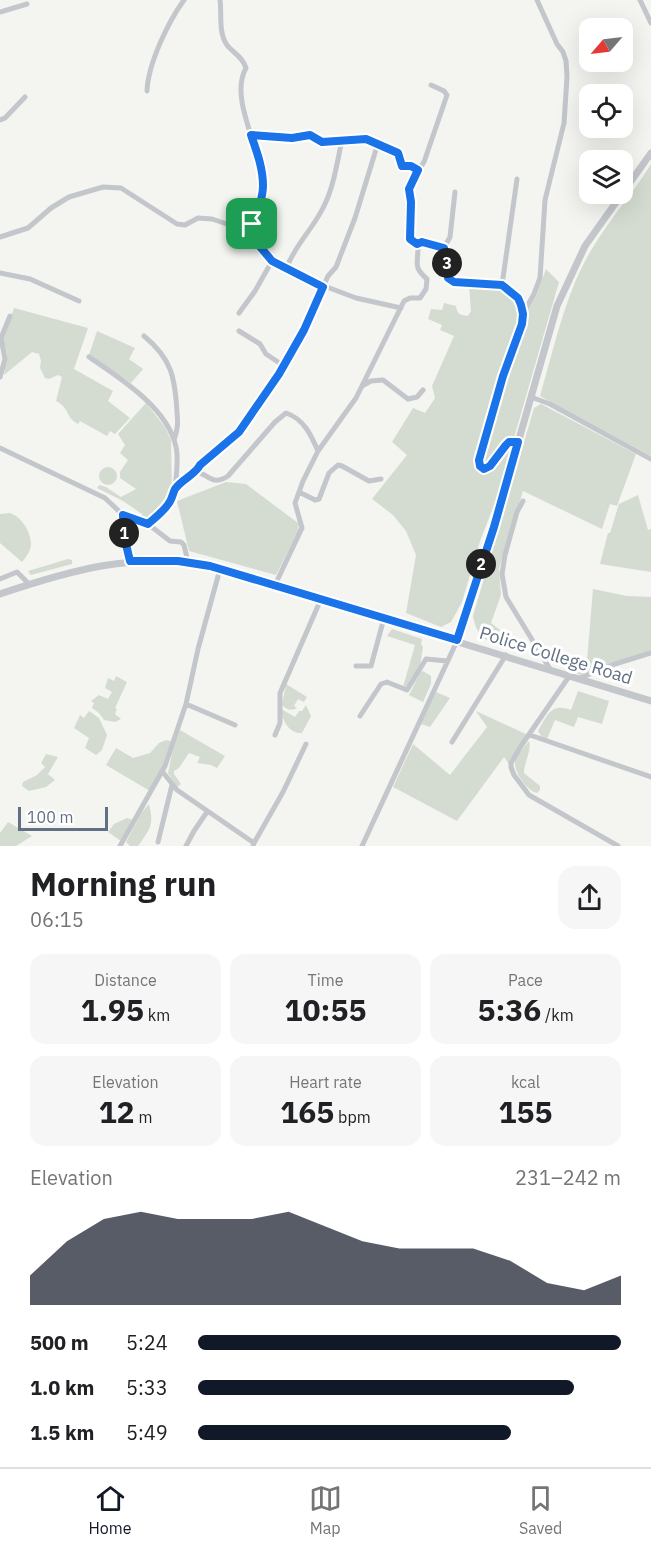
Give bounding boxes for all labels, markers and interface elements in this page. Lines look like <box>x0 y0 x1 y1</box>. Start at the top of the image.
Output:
north arrow <box>579 18 633 72</box>
map controls <box>579 18 633 204</box>
button: locate <box>579 84 633 138</box>
button: layers <box>579 150 633 204</box>
pin <box>226 198 277 249</box>
icon: arrive <box>235 207 268 240</box>
pin: 3 <box>432 248 462 278</box>
text: 3 <box>442 253 452 273</box>
pin: 1 <box>109 518 139 548</box>
text: 1 <box>119 523 129 543</box>
pin: 2 <box>466 549 496 579</box>
text: 2 <box>476 554 486 574</box>
street label: Police College Road <box>477 621 635 689</box>
scale bar <box>18 804 108 832</box>
text: 100 m <box>27 807 74 827</box>
text: Morning run <box>30 862 216 905</box>
button: share <box>558 866 621 929</box>
text: 06:15 <box>30 906 84 933</box>
text: Distance <box>94 970 157 990</box>
text: Time <box>308 970 343 990</box>
text: Pace <box>508 970 543 990</box>
text: 1.95 <box>81 990 144 1029</box>
text: 10:55 <box>285 990 366 1029</box>
text: 5:36 <box>477 990 541 1029</box>
text: km <box>144 1005 170 1025</box>
text: /km <box>541 1005 574 1025</box>
text: Elevation <box>92 1072 159 1092</box>
text: Heart rate <box>289 1072 362 1092</box>
text: kcal <box>511 1072 540 1092</box>
text: 12 <box>99 1092 135 1131</box>
text: 165 <box>280 1092 334 1131</box>
text: 155 <box>499 1092 553 1131</box>
text: m <box>135 1107 152 1127</box>
text: bpm <box>334 1107 371 1127</box>
text: Elevation <box>30 1164 113 1191</box>
text: 231–242 m <box>515 1164 621 1191</box>
text: 500 m <box>30 1329 89 1356</box>
text: 5:24 <box>126 1329 168 1356</box>
text: 1.0 km <box>30 1374 94 1401</box>
text: 5:33 <box>126 1374 168 1401</box>
text: 1.5 km <box>30 1419 94 1446</box>
text: 5:49 <box>126 1419 168 1446</box>
tab: Home <box>89 1482 132 1538</box>
tab: Map <box>309 1482 342 1538</box>
tab: Saved <box>519 1482 562 1538</box>

